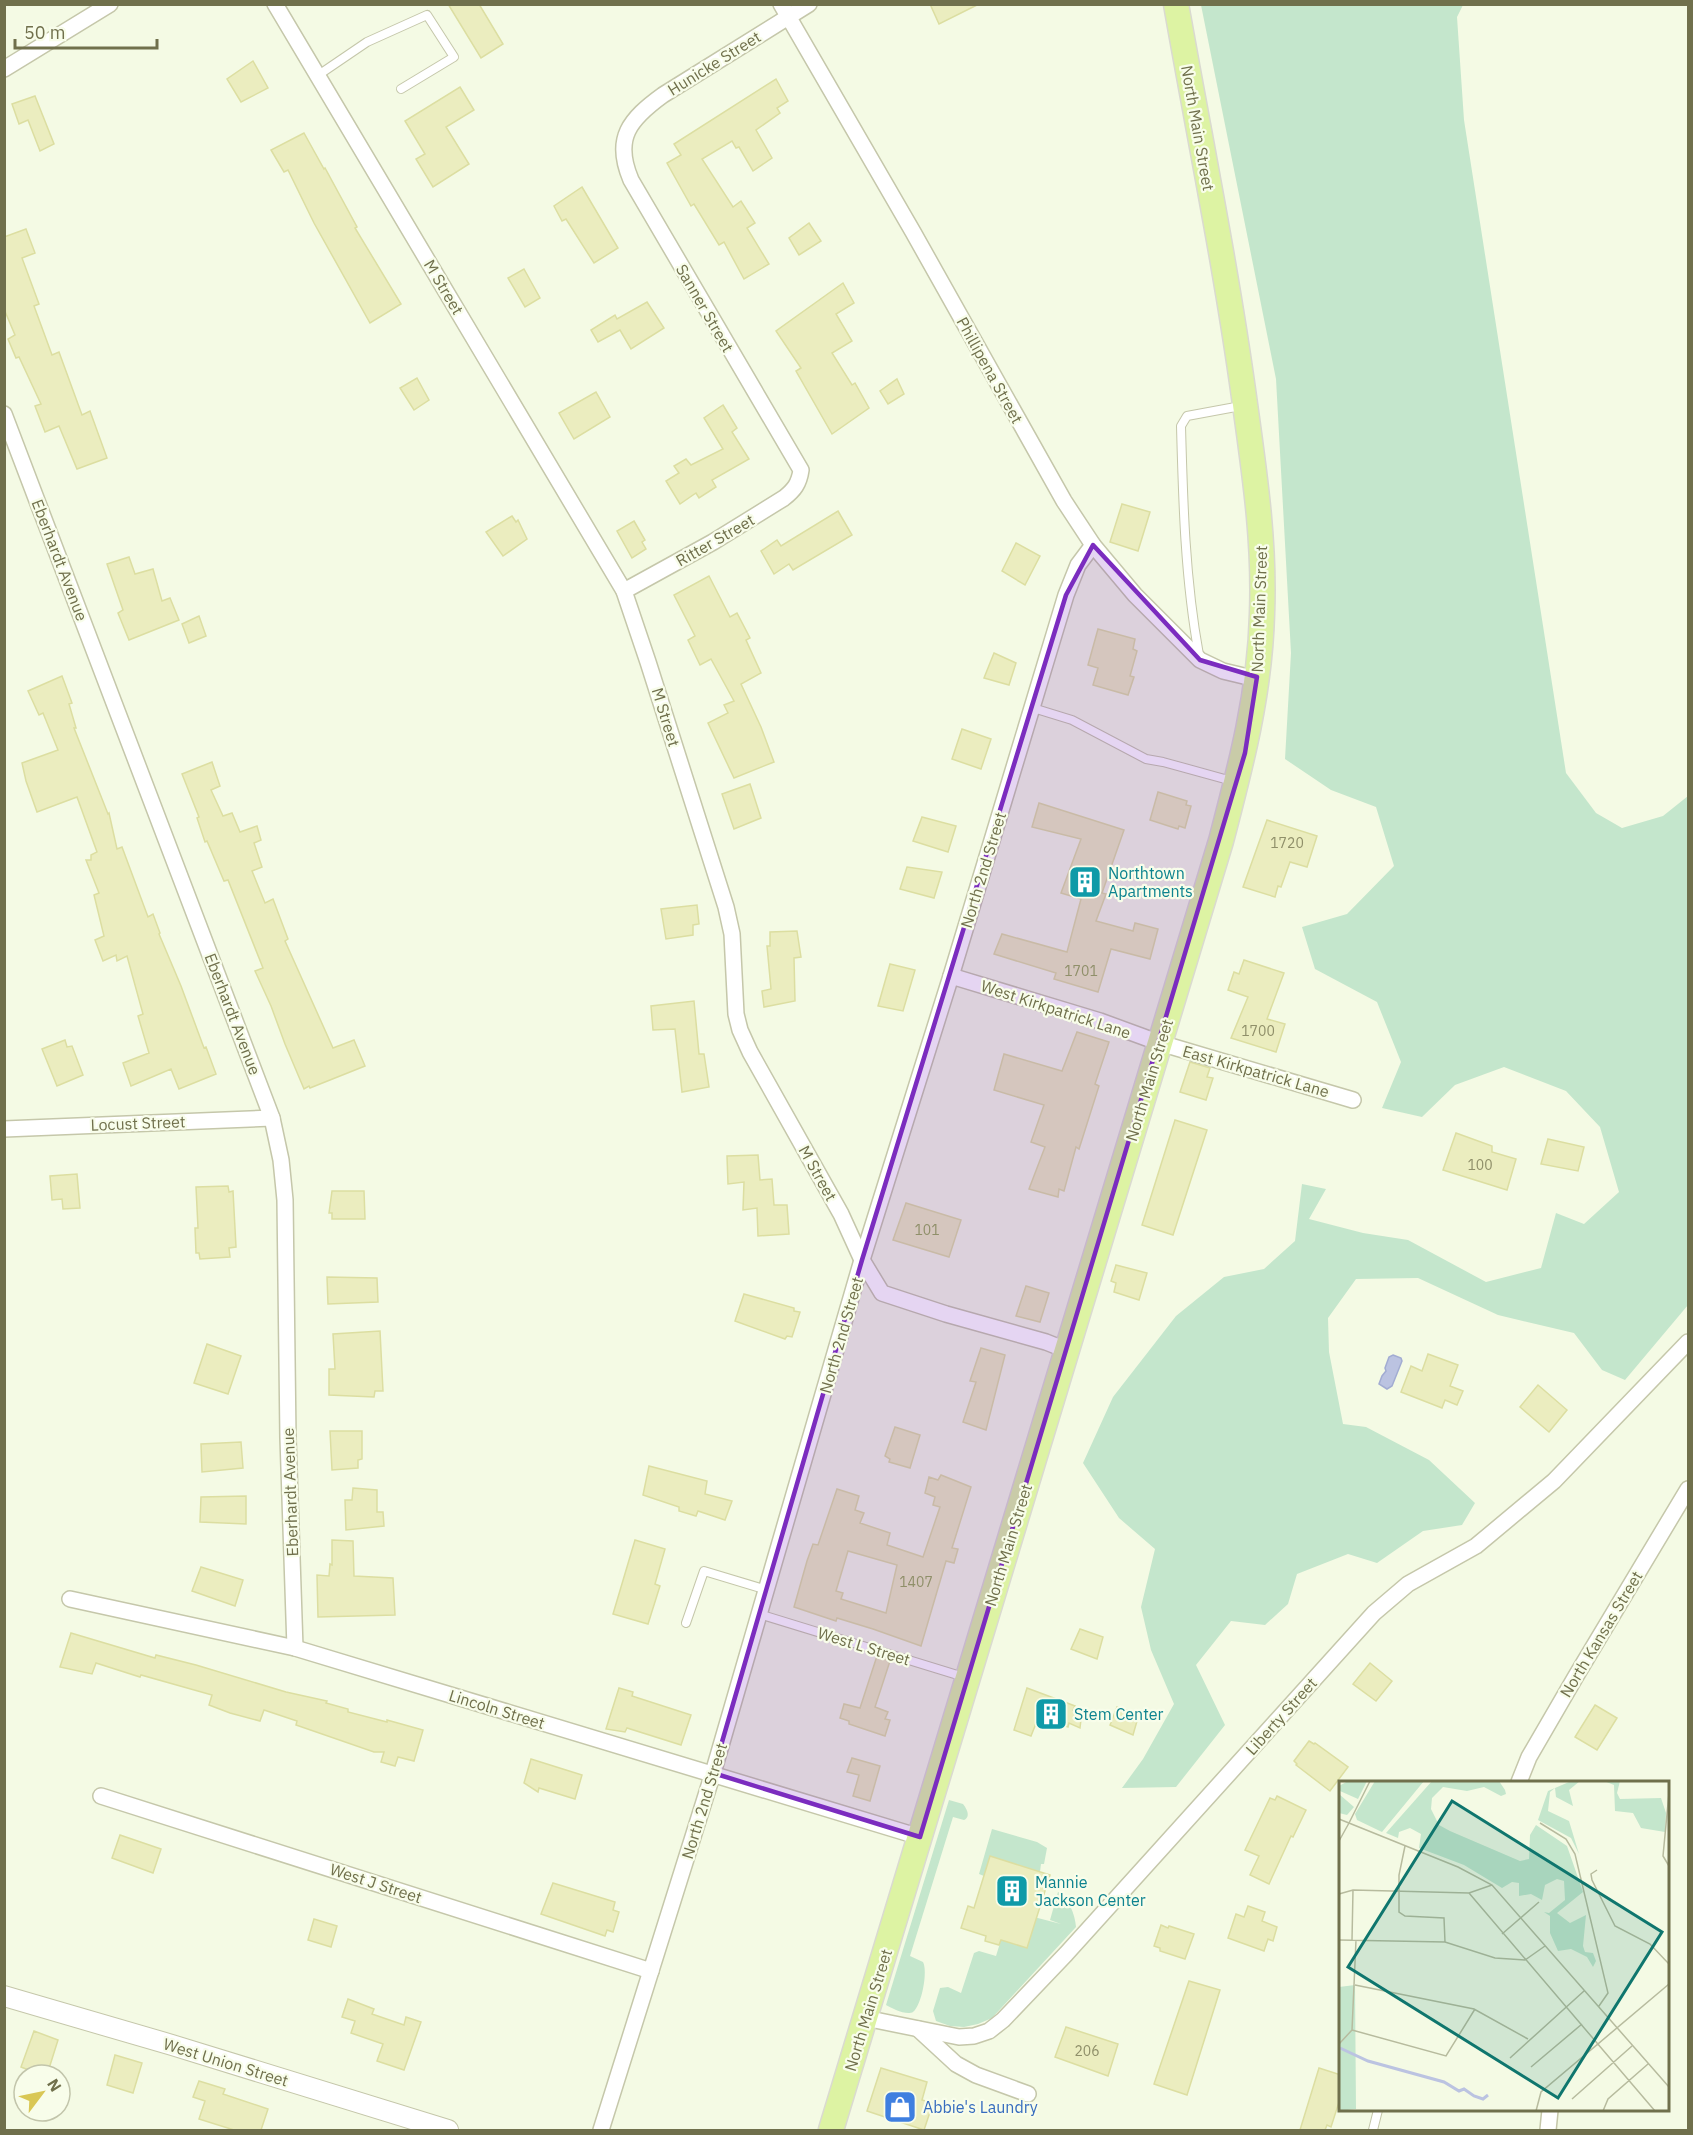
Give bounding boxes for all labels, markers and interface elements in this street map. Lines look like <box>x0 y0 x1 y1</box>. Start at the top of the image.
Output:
scale bar <box>15 12 158 50</box>
text: 50 m <box>24 21 66 44</box>
street label: Hunicke Street <box>664 26 764 100</box>
street label: North Main Street <box>1177 64 1219 192</box>
street label: M Street <box>420 256 468 318</box>
street label: Sanner Street <box>672 260 738 356</box>
street label: Phillipena Street <box>952 313 1028 427</box>
street label: Eberhardt Avenue <box>28 496 92 624</box>
street label: Ritter Street <box>672 509 758 571</box>
street label: North Main Street <box>1247 545 1271 673</box>
street label: M Street <box>648 685 684 749</box>
street label: North 2nd Street <box>956 810 1010 930</box>
house number: 1720 <box>1270 834 1304 852</box>
place label: Northtown Apartments <box>1108 863 1193 901</box>
building icon: Northtown Apartments <box>1067 864 1103 900</box>
street label: Eberhardt Avenue <box>201 950 265 1078</box>
house number: 1701 <box>1064 962 1098 980</box>
street label: West Kirkpatrick Lane <box>979 975 1134 1043</box>
street label: North Main Street <box>1121 1016 1177 1144</box>
house number: 1700 <box>1241 1022 1275 1040</box>
street label: East Kirkpatrick Lane <box>1180 1041 1332 1102</box>
street label: Locust Street <box>90 1111 186 1135</box>
street label: M Street <box>795 1142 841 1204</box>
house number: 100 <box>1467 1156 1493 1174</box>
house number: 101 <box>914 1221 940 1239</box>
street label: North 2nd Street <box>815 1274 867 1396</box>
street label: Eberhardt Avenue <box>278 1427 302 1557</box>
street label: North Main Street <box>980 1481 1036 1609</box>
street label: North Kansas Street <box>1555 1567 1647 1701</box>
house number: 1407 <box>899 1573 933 1591</box>
street label: West L Street <box>815 1622 913 1670</box>
street label: Liberty Street <box>1241 1673 1321 1759</box>
street label: Lincoln Street <box>447 1685 547 1733</box>
building icon: Stem Center <box>1033 1696 1069 1732</box>
place label: Stem Center <box>1074 1704 1164 1724</box>
street label: North 2nd Street <box>677 1741 731 1861</box>
inset map <box>1339 1781 1669 2111</box>
street label: West J Street <box>327 1859 425 1907</box>
place label: Mannie Jackson Center <box>1035 1872 1146 1910</box>
building icon: Mannie Jackson Center <box>994 1873 1030 1909</box>
street label: North Main Street <box>840 1946 896 2074</box>
street label: West Union Street <box>161 2034 291 2090</box>
house number: 206 <box>1074 2042 1100 2060</box>
north arrow <box>12 2063 72 2123</box>
text: N <box>43 2075 66 2095</box>
shop icon: Abbie's Laundry <box>882 2089 918 2125</box>
place label: Abbie's Laundry <box>923 2097 1038 2117</box>

